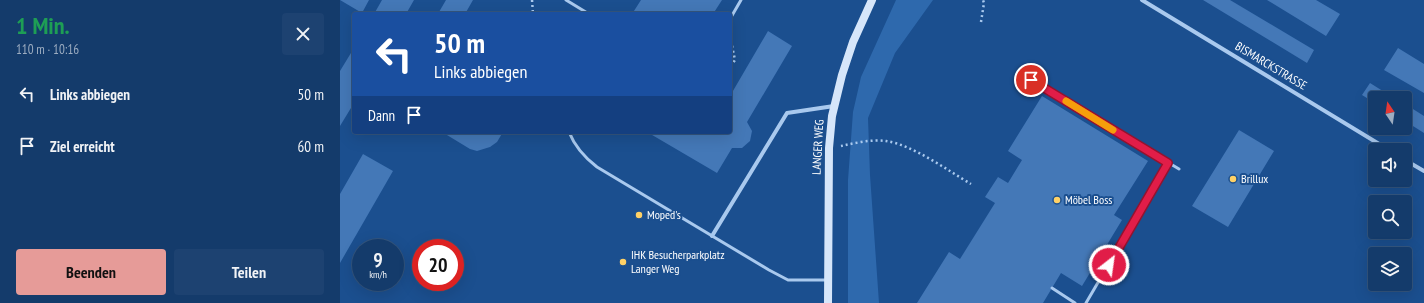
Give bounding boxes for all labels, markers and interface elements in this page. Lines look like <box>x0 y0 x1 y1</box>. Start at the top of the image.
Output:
text: 1 Min. <box>16 10 70 41</box>
button: close <box>282 13 324 55</box>
text: 50 m <box>434 24 485 61</box>
icon: left <box>368 28 420 80</box>
street label: BISMARCKSTRASSE <box>1233 38 1310 93</box>
text: 110 m · 10:16 <box>16 41 79 58</box>
text: Links abbiegen <box>434 60 527 83</box>
pin <box>1014 63 1048 97</box>
icon: arrive <box>1020 69 1042 91</box>
icon: left <box>16 83 38 105</box>
text: Links abbiegen <box>50 85 130 104</box>
text: 50 m <box>298 85 324 104</box>
north arrow <box>1368 91 1412 135</box>
map controls <box>1368 91 1412 291</box>
icon: arrive <box>403 104 425 126</box>
text: Dann <box>368 106 395 125</box>
street label: LANGER WEG <box>809 119 826 175</box>
icon: arrive <box>16 135 38 157</box>
text: Ziel erreicht <box>50 137 115 156</box>
text: 60 m <box>298 137 324 156</box>
button: sound <box>1368 143 1412 187</box>
place label: Brillux <box>1241 171 1268 186</box>
marker: Brillux <box>1228 174 1238 184</box>
place label: Möbel Boss <box>1065 192 1112 207</box>
marker: Möbel Boss <box>1052 195 1062 205</box>
button: search <box>1368 195 1412 239</box>
place label: Moped's <box>647 207 681 222</box>
marker: Moped's <box>634 210 644 220</box>
speed limit sign: 20 <box>412 239 464 291</box>
position arrow <box>1088 244 1130 286</box>
text: 9 <box>373 247 383 273</box>
place label: IHK Besucherparkplatz Langer Weg <box>631 247 724 276</box>
button: layers <box>1368 247 1412 291</box>
button: Beenden <box>16 249 166 295</box>
button: Teilen <box>174 249 324 295</box>
marker: IHK Besucherparkplatz Langer Weg <box>618 257 628 267</box>
text: km/h <box>369 268 387 281</box>

